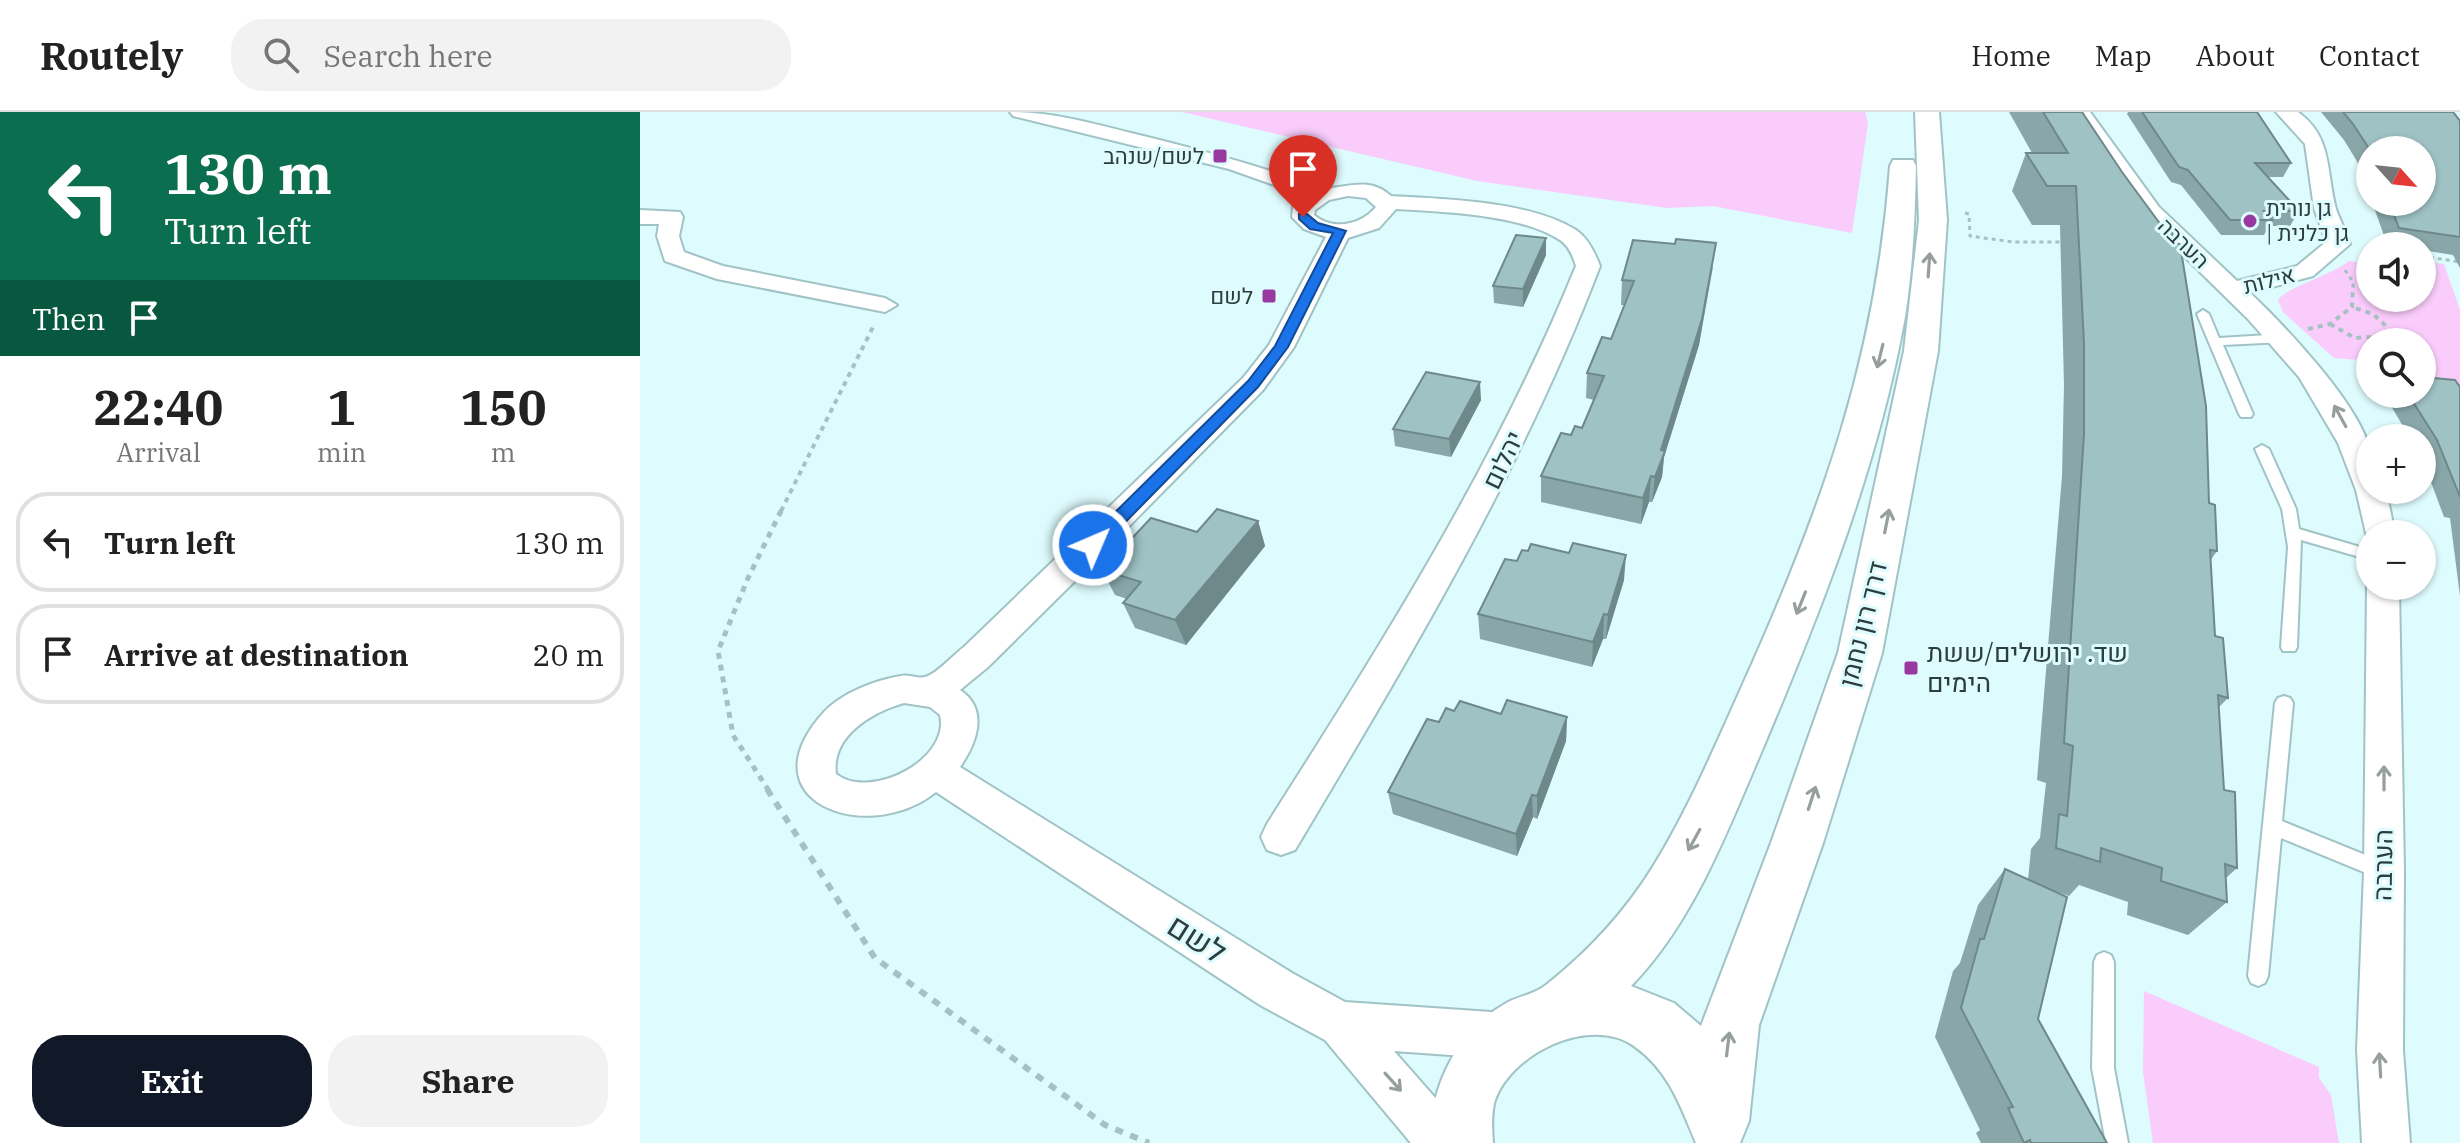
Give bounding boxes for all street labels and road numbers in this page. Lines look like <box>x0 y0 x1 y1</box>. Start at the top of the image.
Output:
street label: הערבה <box>2152 211 2216 274</box>
street label: אילות <box>2240 259 2298 300</box>
street label: יהלום <box>1474 425 1531 494</box>
street label: דרך רון נחמן <box>1830 557 1894 690</box>
street label: הערבה <box>2364 829 2400 901</box>
street label: לשם <box>1160 904 1235 972</box>

